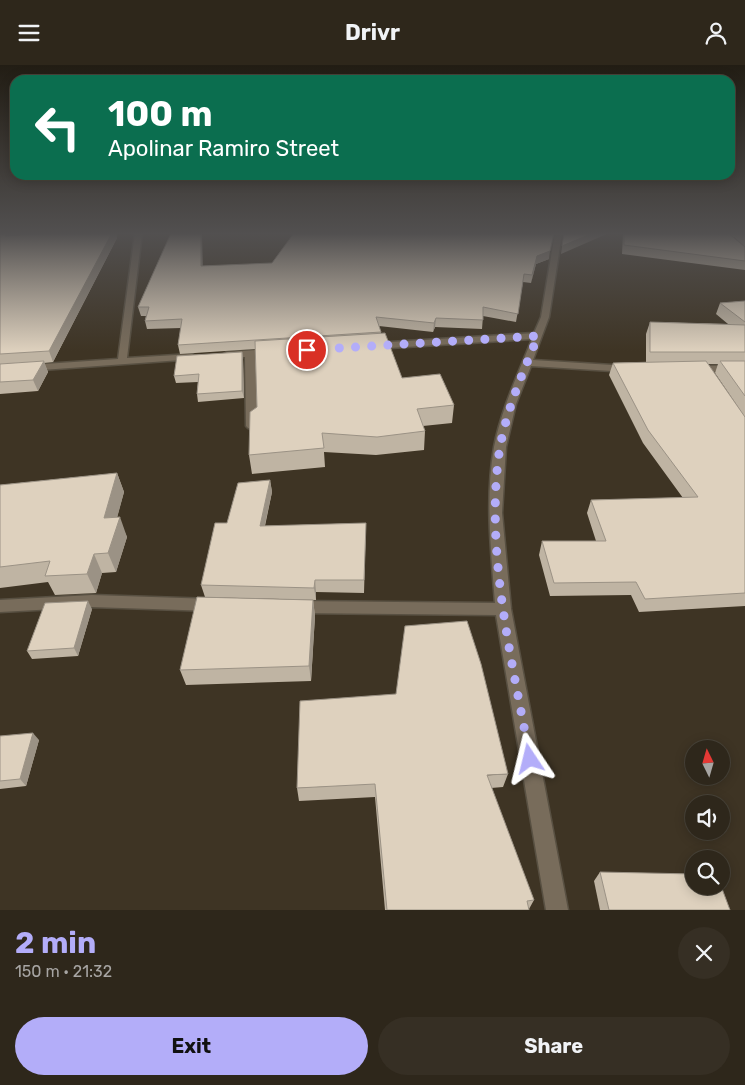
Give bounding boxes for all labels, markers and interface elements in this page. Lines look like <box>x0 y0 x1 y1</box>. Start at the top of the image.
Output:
icon: menu <box>15 19 43 47</box>
text: Drivr <box>345 19 400 46</box>
icon: person <box>702 19 730 47</box>
text: 100 m <box>108 93 213 135</box>
icon: left <box>25 95 90 160</box>
text: Apolinar Ramiro Street <box>108 135 339 162</box>
pin <box>286 329 328 371</box>
icon: arrive <box>293 336 321 364</box>
position arrow <box>503 732 555 784</box>
north arrow <box>685 740 730 785</box>
map controls <box>685 740 730 895</box>
button: sound <box>685 795 730 840</box>
button: search <box>685 850 730 895</box>
text: 2 min <box>15 925 96 961</box>
button: close <box>678 927 730 979</box>
text: 150 m · 21:32 <box>15 962 112 981</box>
button: Exit <box>15 1017 368 1075</box>
button: Share <box>378 1017 730 1075</box>

